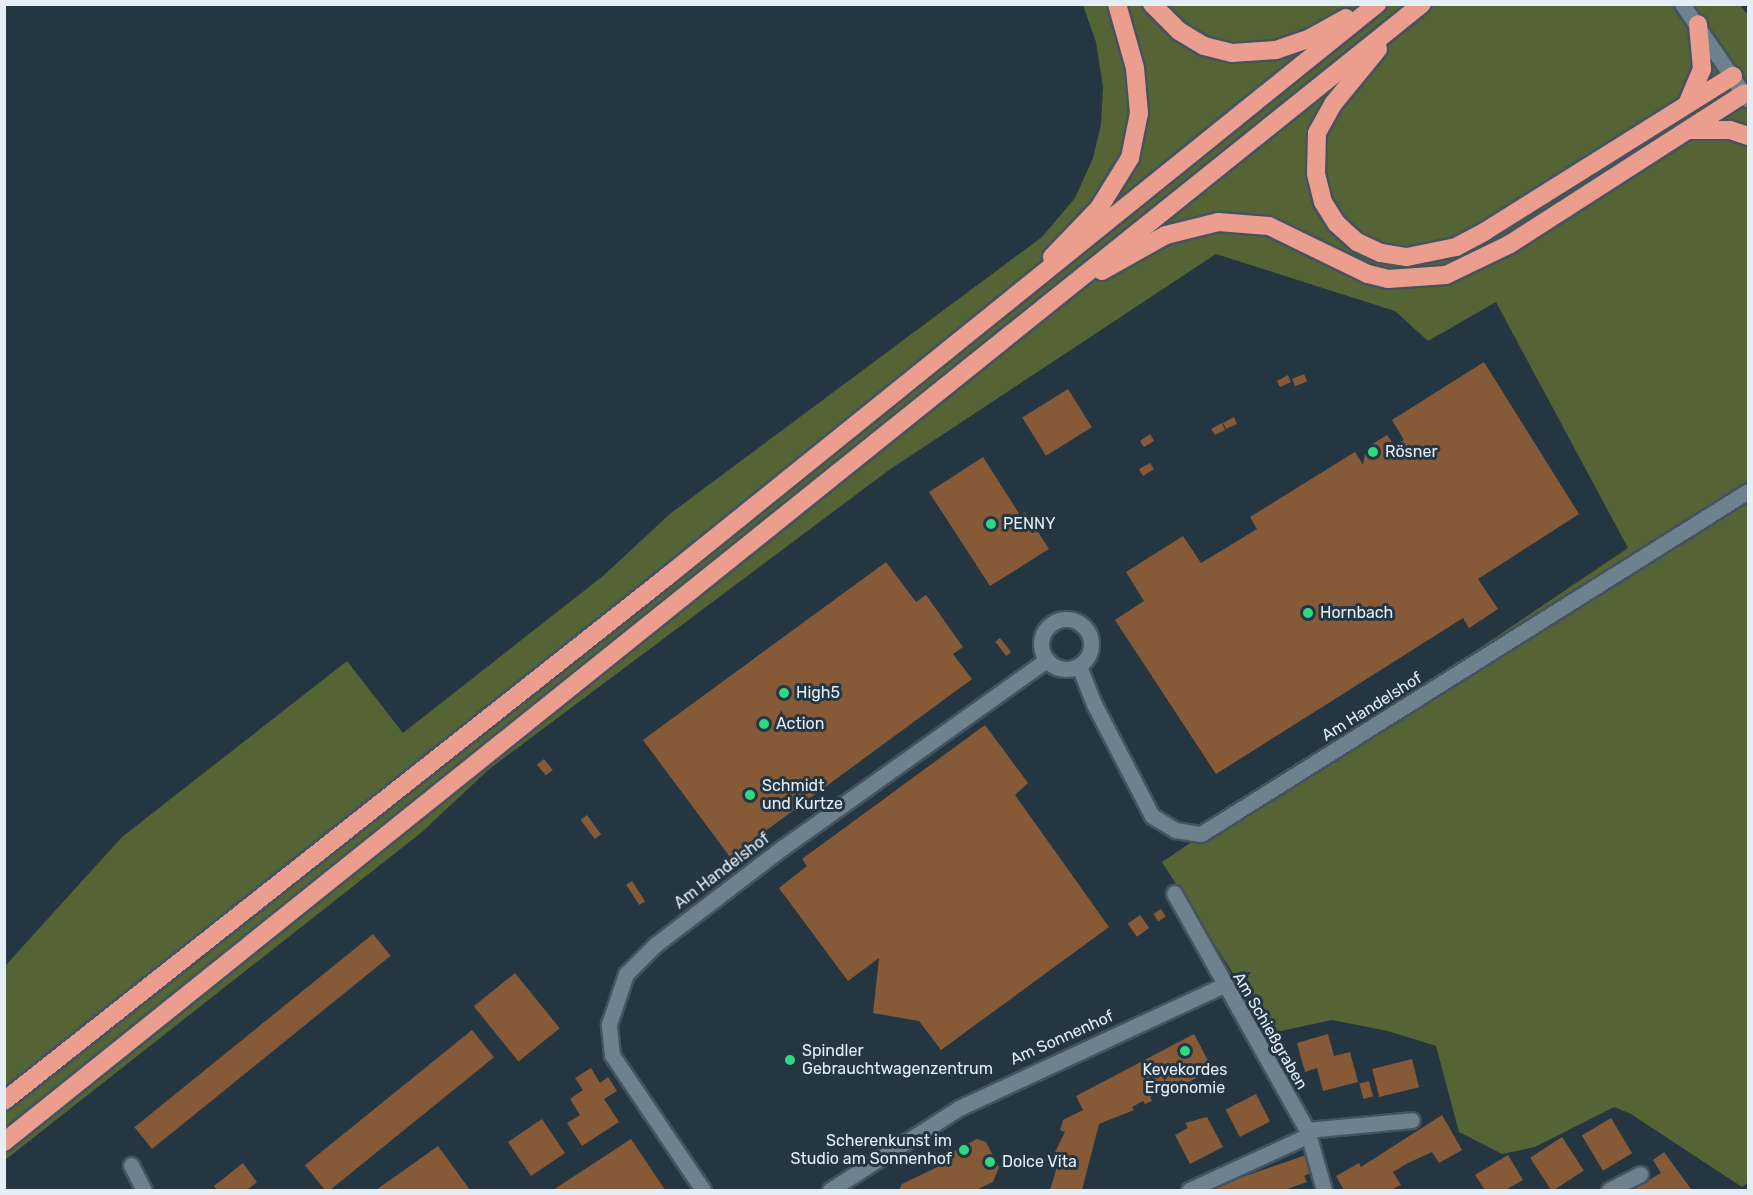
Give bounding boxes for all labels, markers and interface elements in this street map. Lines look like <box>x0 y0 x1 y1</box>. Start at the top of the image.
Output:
place label: Rösner <box>1385 442 1437 462</box>
marker: Rösner <box>1366 445 1380 459</box>
place label: PENNY <box>1003 514 1056 534</box>
marker: PENNY <box>984 517 998 531</box>
place label: Hornbach <box>1320 603 1393 623</box>
marker: Hornbach <box>1301 606 1315 620</box>
street label: Am Handelshof <box>1318 669 1426 745</box>
place label: High5 <box>796 683 840 703</box>
marker: High5 <box>777 686 791 700</box>
place label: Action <box>776 714 824 734</box>
marker: Action <box>757 717 771 731</box>
place label: Schmidt und Kurtze <box>762 776 843 814</box>
marker: Schmidt und Kurtze <box>743 788 757 802</box>
street label: Am Handelshof <box>671 829 773 913</box>
street label: Am Schießgraben <box>1229 969 1311 1093</box>
street label: Am Sonnenhof <box>1007 1007 1117 1069</box>
place label: Spindler Gebrauchtwagenzentrum <box>802 1041 993 1079</box>
marker: Kevekordes Ergonomie <box>1178 1044 1192 1058</box>
marker: Spindler Gebrauchtwagenzentrum <box>783 1053 797 1067</box>
place label: Kevekordes Ergonomie <box>1143 1060 1227 1098</box>
place label: Scherenkunst im Studio am Sonnenhof <box>791 1131 952 1169</box>
marker: Scherenkunst im Studio am Sonnenhof <box>957 1143 971 1157</box>
place label: Dolce Vita <box>1002 1152 1077 1172</box>
marker: Dolce Vita <box>983 1155 997 1169</box>

